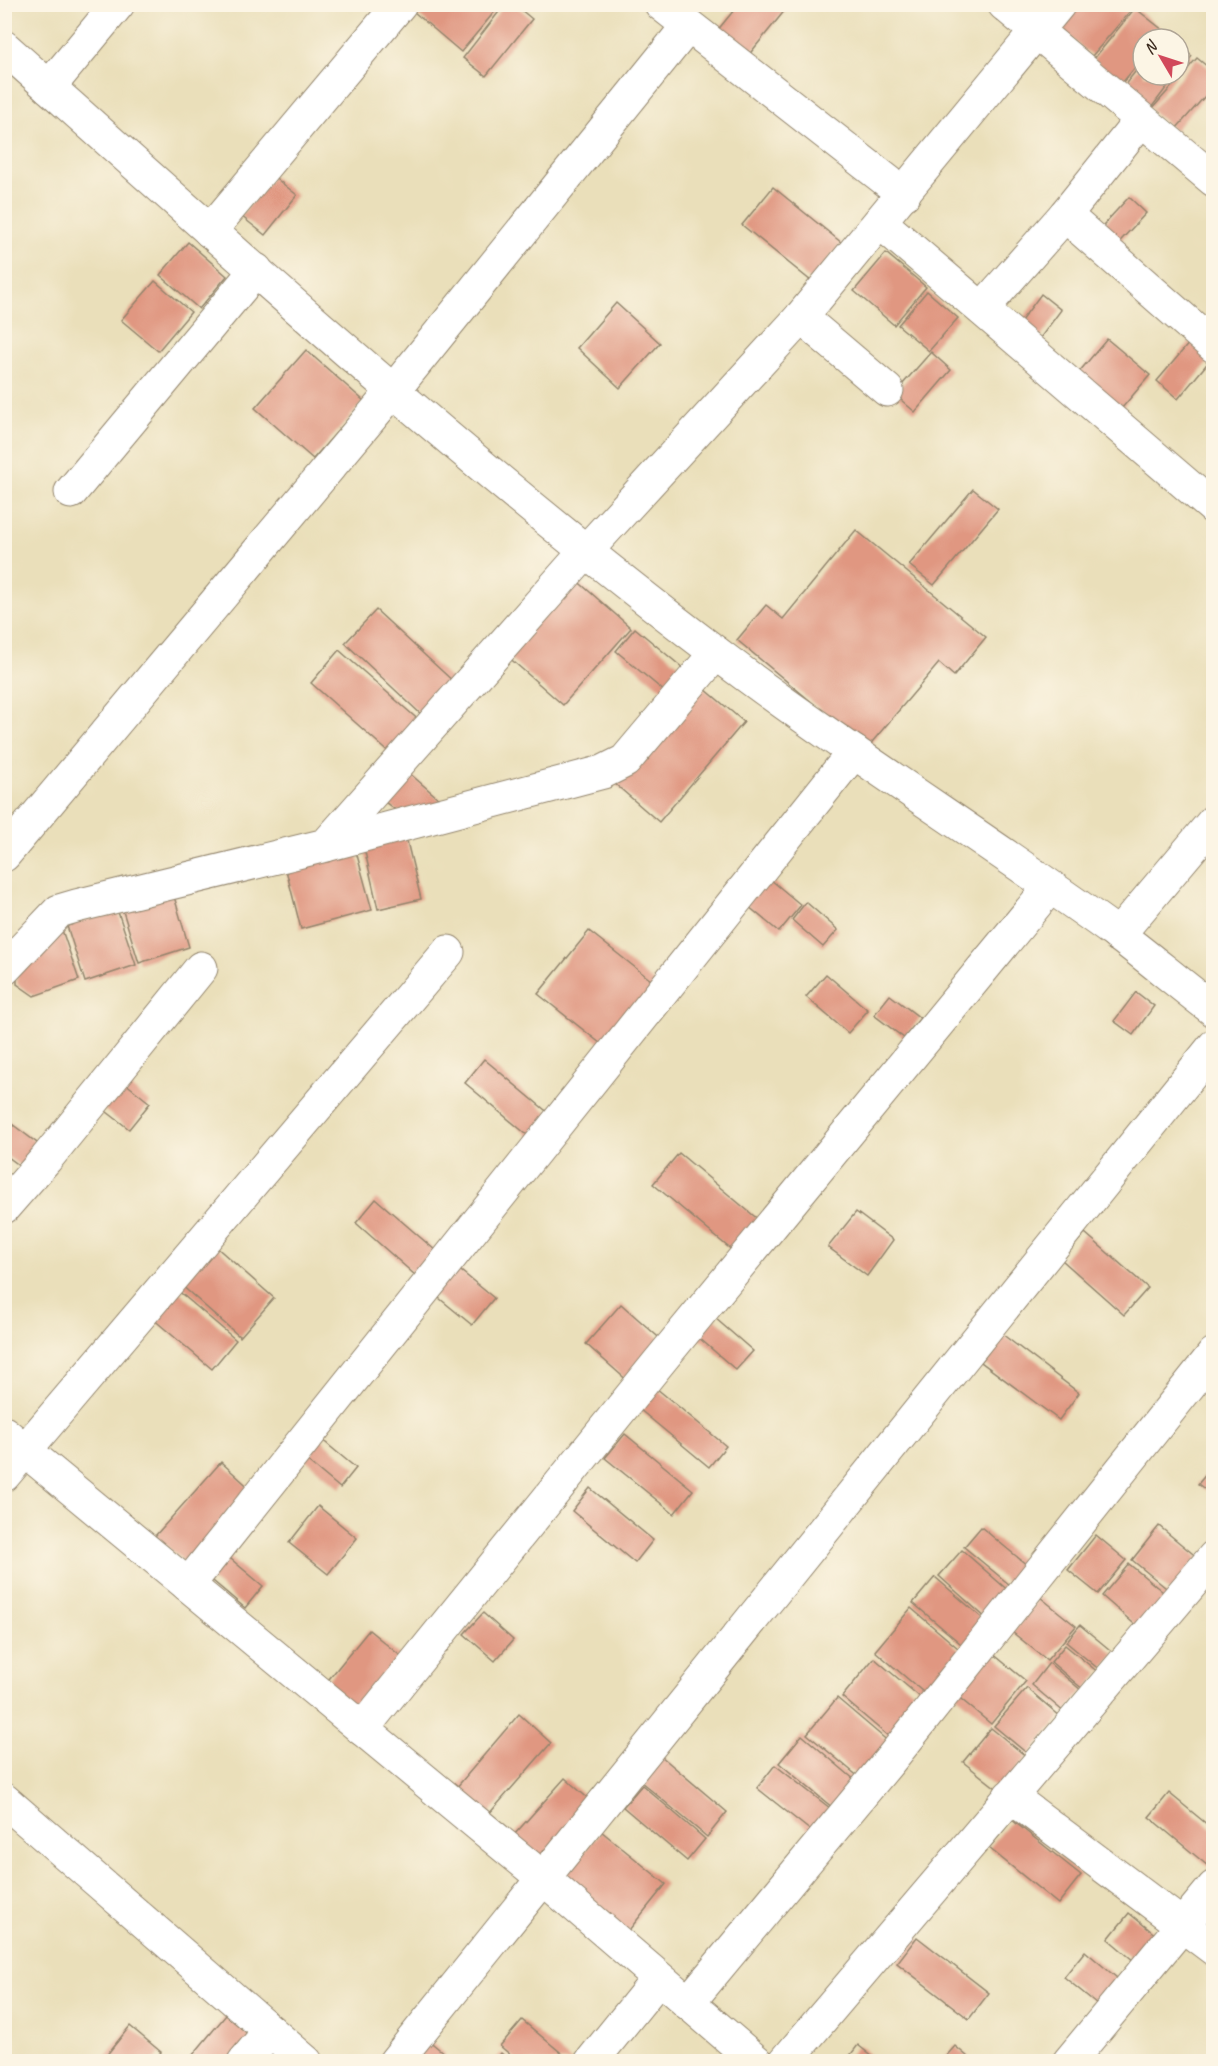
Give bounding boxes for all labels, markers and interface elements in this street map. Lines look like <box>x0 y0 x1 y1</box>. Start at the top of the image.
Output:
north arrow <box>1131 27 1191 87</box>
text: N <box>1139 36 1163 58</box>

